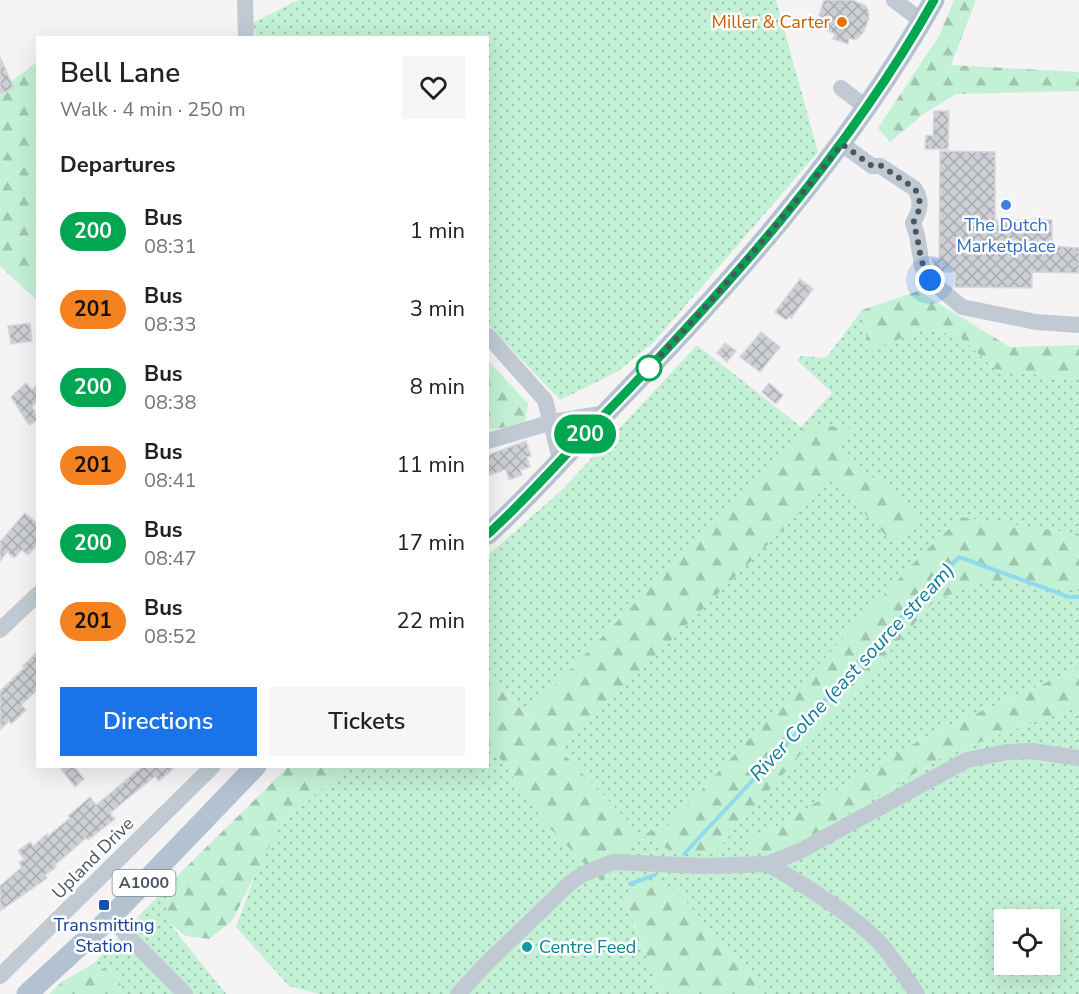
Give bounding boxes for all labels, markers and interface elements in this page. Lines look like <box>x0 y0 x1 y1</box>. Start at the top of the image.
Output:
place label: Miller & Carter <box>712 10 831 34</box>
marker: Miller & Carter <box>835 15 849 29</box>
text: Bell Lane <box>60 54 180 92</box>
button: heart <box>402 56 465 119</box>
text: Walk · 4 min · 250 m <box>60 96 246 123</box>
text: Departures <box>60 150 175 180</box>
marker: The Dutch Marketplace <box>999 198 1013 212</box>
text: Bus <box>144 203 183 233</box>
place label: The Dutch Marketplace <box>956 213 1056 258</box>
text: 1 min <box>410 216 465 246</box>
text: 200 <box>74 217 112 245</box>
text: 08:31 <box>144 233 197 260</box>
your location <box>915 265 945 295</box>
text: Bus <box>144 281 183 311</box>
text: 3 min <box>410 294 465 324</box>
text: 201 <box>74 295 112 323</box>
text: 08:33 <box>144 311 197 338</box>
unlabelled marker <box>636 355 662 381</box>
text: Bus <box>144 359 183 389</box>
text: 8 min <box>410 372 465 402</box>
text: 200 <box>74 373 112 401</box>
text: 08:38 <box>144 389 197 416</box>
line badge: 200 <box>550 414 620 454</box>
text: 200 <box>566 420 604 448</box>
text: Bus <box>144 437 183 467</box>
text: 11 min <box>397 450 465 480</box>
text: 201 <box>74 451 112 479</box>
text: 08:41 <box>144 467 197 494</box>
text: Bus <box>144 515 183 545</box>
text: 17 min <box>397 528 465 558</box>
text: 200 <box>74 529 112 557</box>
text: 08:47 <box>144 545 197 572</box>
water label: River Colne (east source stream) <box>744 557 960 787</box>
text: Bus <box>144 593 183 623</box>
text: 22 min <box>397 606 465 636</box>
text: 201 <box>74 607 112 635</box>
text: 08:52 <box>144 623 197 650</box>
button: Directions <box>60 687 257 756</box>
button: Tickets <box>269 687 465 756</box>
street label: Upland Drive <box>47 812 139 904</box>
road number: A1000 <box>112 870 176 896</box>
marker: Transmitting Station <box>97 898 111 912</box>
map controls <box>994 909 1060 975</box>
button: locate <box>994 909 1060 975</box>
place label: Transmitting Station <box>53 913 155 958</box>
place label: Centre Feed <box>539 935 636 959</box>
marker: Centre Feed <box>520 940 534 954</box>

